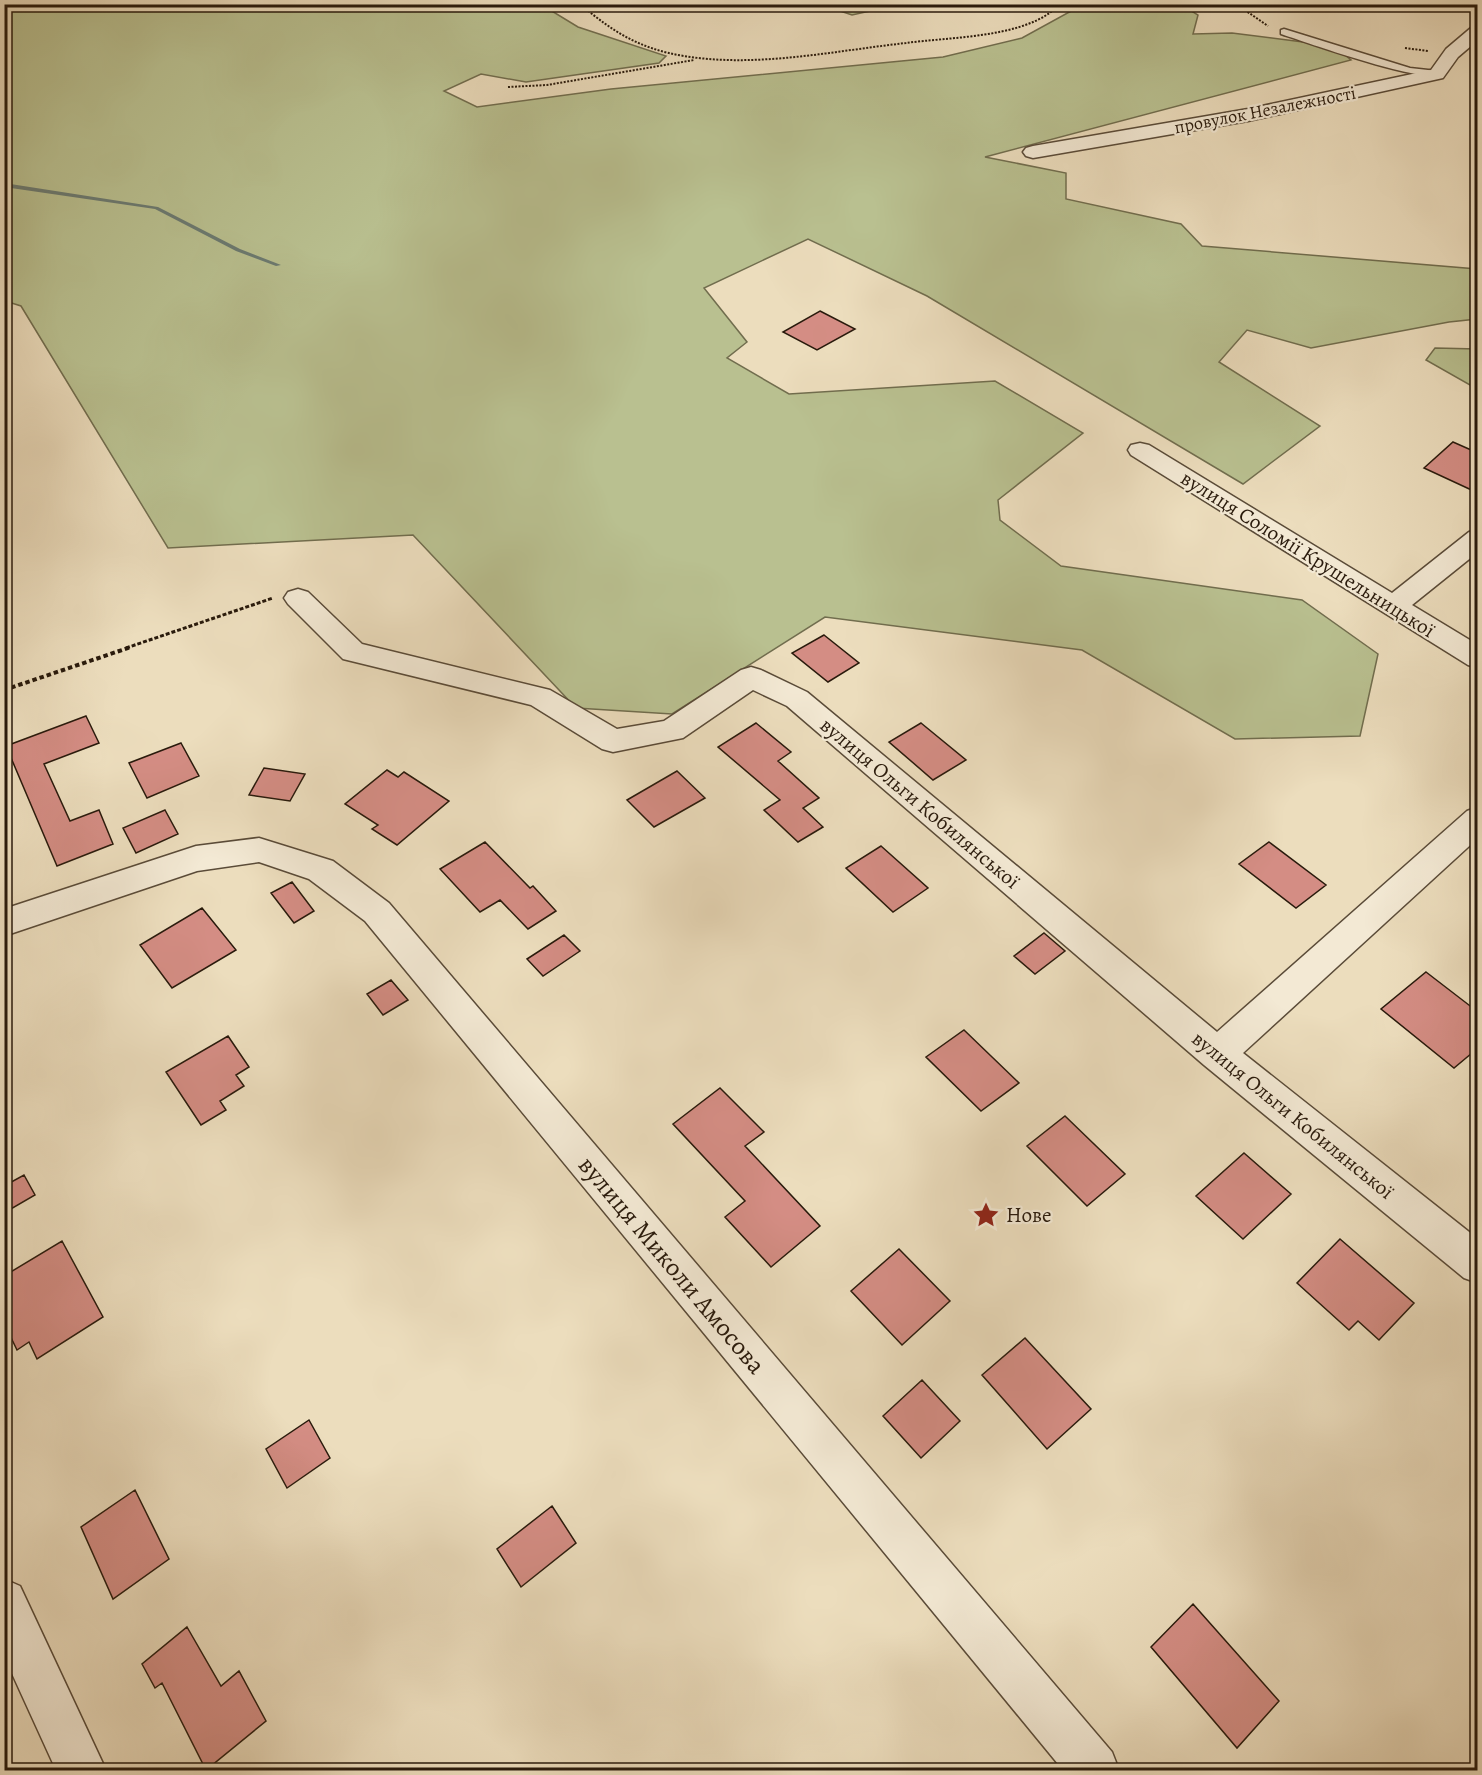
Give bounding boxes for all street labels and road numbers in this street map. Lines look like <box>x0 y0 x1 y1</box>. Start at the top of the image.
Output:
street label: провулок Незалежності <box>1172 81 1358 139</box>
street label: вулиця Соломії Крушельницької <box>1176 464 1440 644</box>
street label: вулиця Ольги Кобилянської <box>814 711 1026 895</box>
street label: вулиця Ольги Кобилянської <box>1186 1025 1400 1205</box>
street label: вулиця Миколи Амосова <box>570 1149 774 1381</box>

